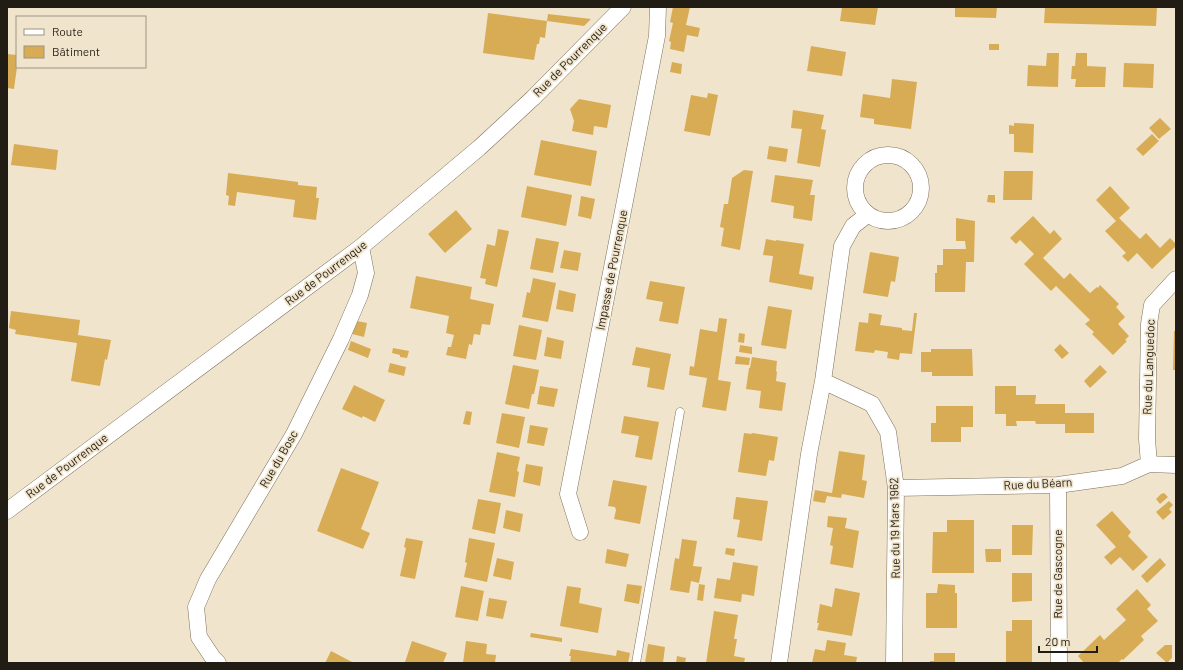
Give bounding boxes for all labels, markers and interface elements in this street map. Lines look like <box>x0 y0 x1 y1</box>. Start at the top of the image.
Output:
legend <box>16 16 146 68</box>
street label: Rue de Pourrenque <box>529 19 609 99</box>
text: Route <box>52 24 83 38</box>
text: Bâtiment <box>52 44 100 58</box>
street label: Impasse de Pourrenque <box>592 209 630 331</box>
street label: Rue de Pourrenque <box>282 237 369 308</box>
street label: Rue du Languedoc <box>1139 319 1157 415</box>
street label: Rue du Bosc <box>256 427 300 490</box>
street label: Rue de Pourrenque <box>23 430 110 501</box>
street label: Rue du Béarn <box>1003 474 1073 492</box>
street label: Rue du 19 Mars 1962 <box>886 477 902 579</box>
street label: Rue de Gascogne <box>1050 529 1064 619</box>
scale bar <box>1039 628 1097 654</box>
text: 20 m <box>1045 634 1071 648</box>

